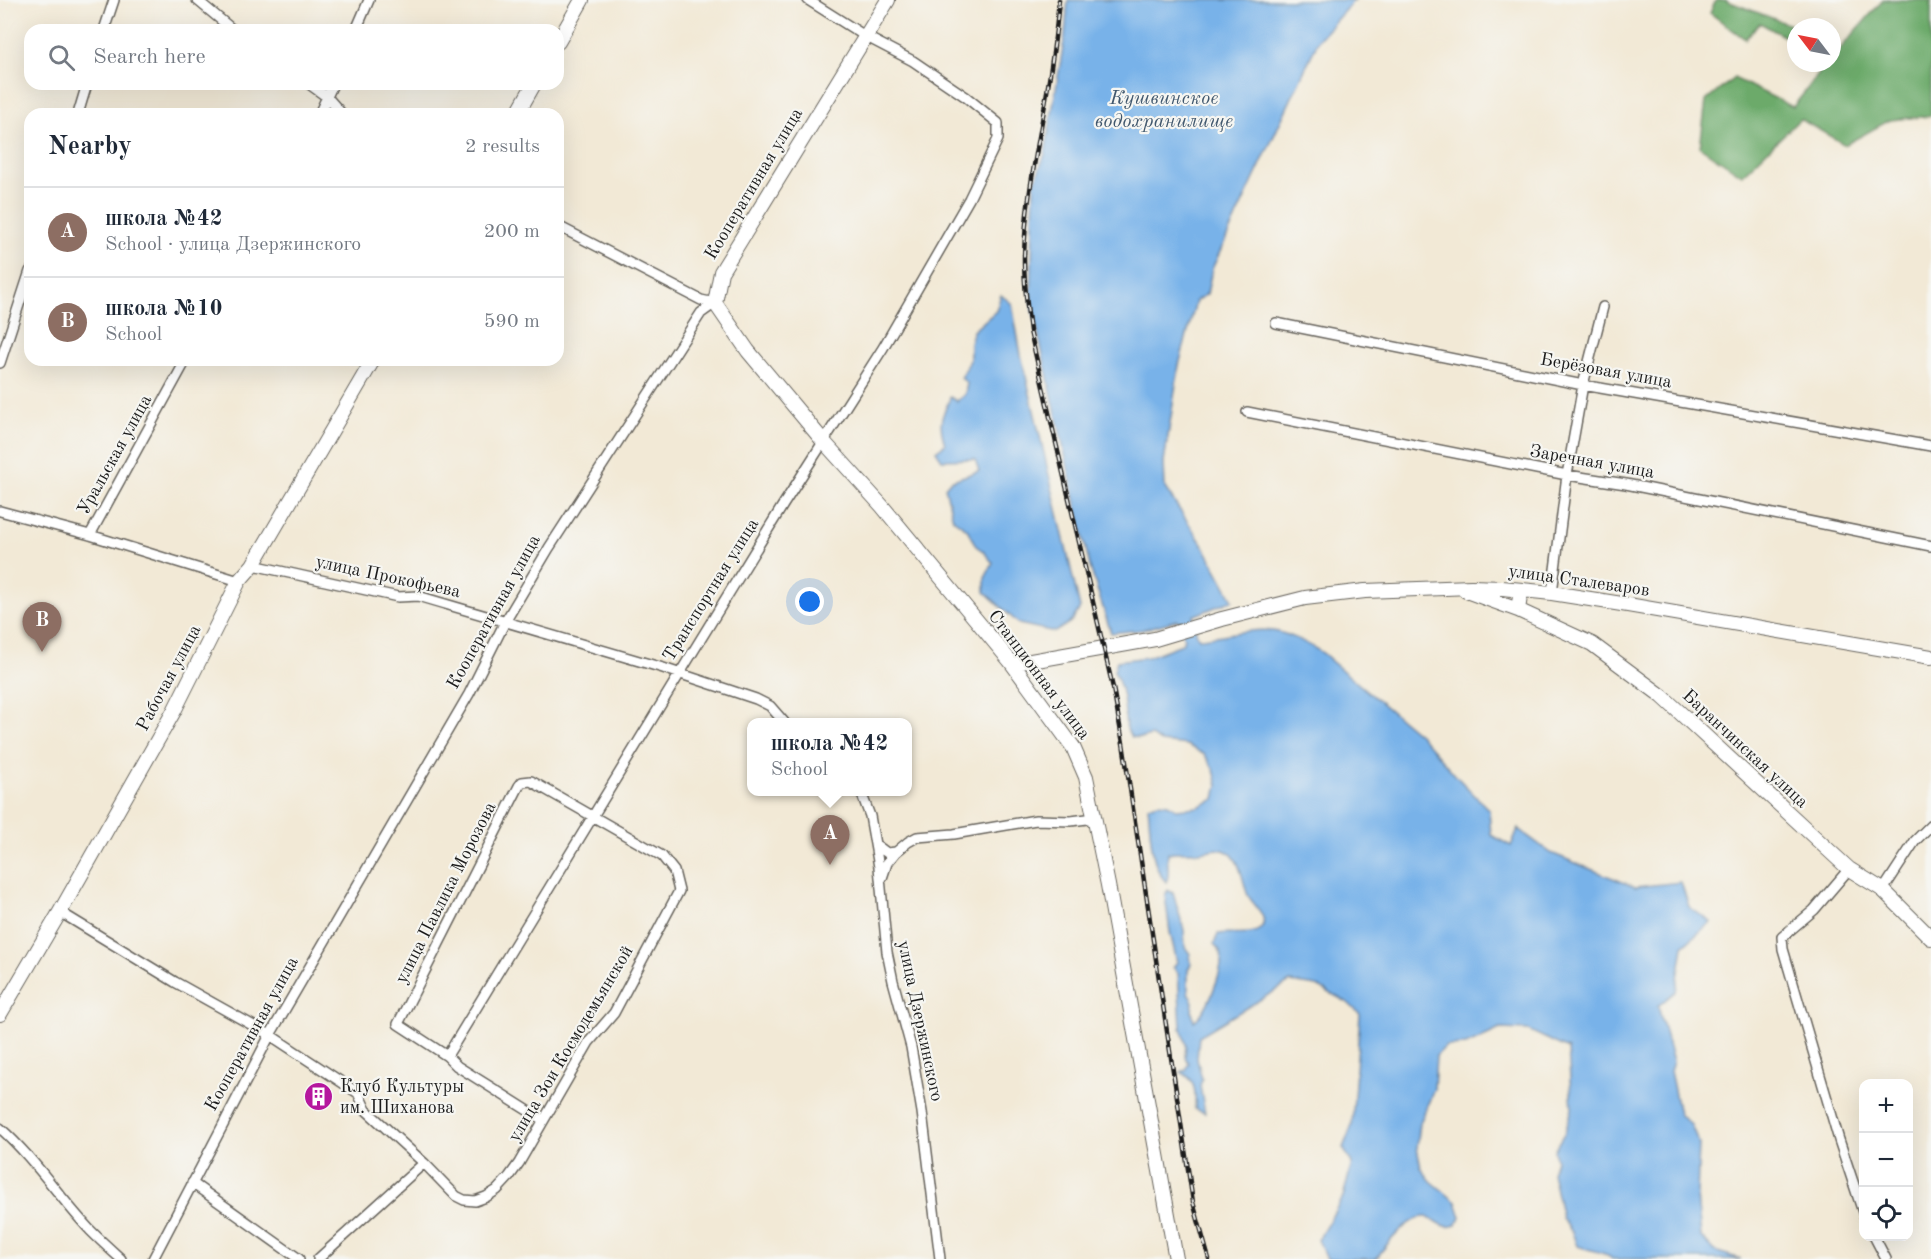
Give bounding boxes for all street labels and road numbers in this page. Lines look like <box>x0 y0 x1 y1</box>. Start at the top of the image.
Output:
street label: Кооперативная улица <box>702 105 806 263</box>
street label: Берёзовая улица <box>1539 351 1673 391</box>
street label: Уральская улица <box>75 392 155 518</box>
street label: Заречная улица <box>1528 442 1656 482</box>
street label: Транспортная улица <box>660 515 762 665</box>
street label: Кооперативная улица <box>444 532 544 692</box>
street label: улица Прокофьева <box>314 553 462 602</box>
street label: улица Сталеваров <box>1507 562 1651 600</box>
street label: Станционная улица <box>985 607 1093 743</box>
street label: Рабочая улица <box>134 622 205 734</box>
street label: Баранчинская улица <box>1679 686 1811 812</box>
street label: улица Павлика Морозова <box>392 799 500 987</box>
street label: улица Дзержинского <box>894 939 946 1103</box>
street label: улица Зои Космодемьянской <box>505 943 637 1145</box>
street label: Кооперативная улица <box>202 954 302 1114</box>

